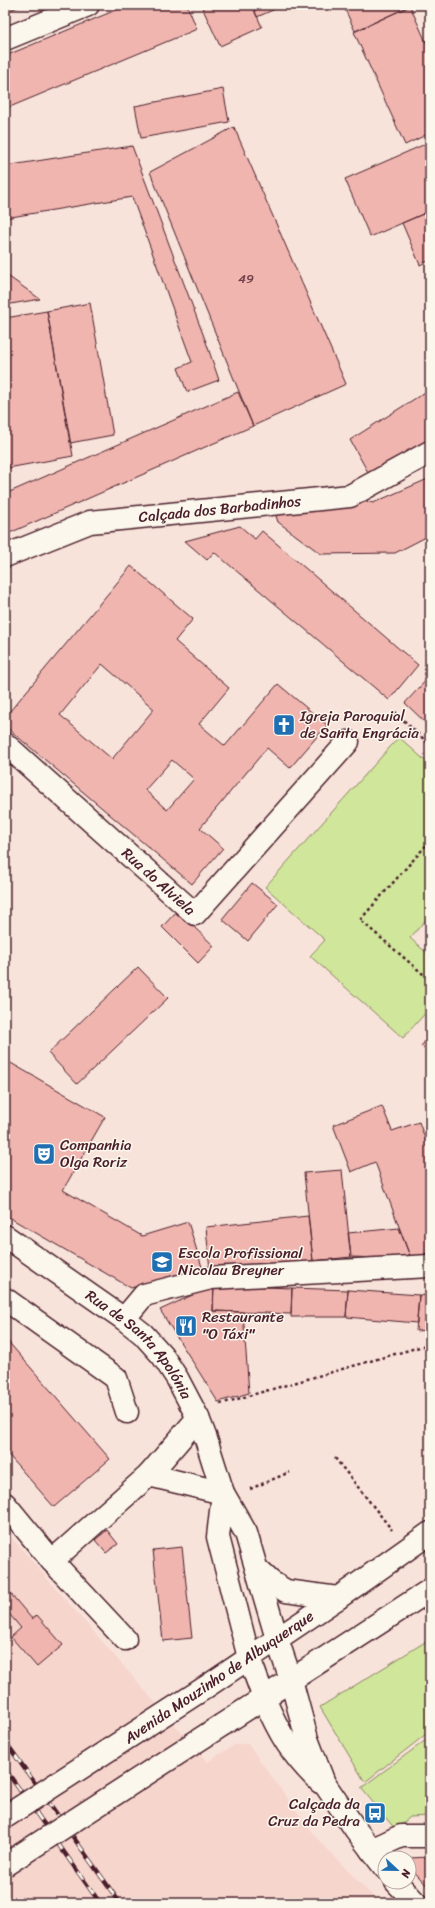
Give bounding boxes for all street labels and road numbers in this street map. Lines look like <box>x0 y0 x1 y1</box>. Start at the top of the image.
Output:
street label: Calçada dos Barbadinhos <box>137 488 302 530</box>
street label: Rua do Alviela <box>115 841 202 922</box>
street label: Rua de Santa Apolónia <box>80 1283 199 1404</box>
street label: Avenida Mouzinho de Albuquerque <box>118 1603 320 1751</box>

